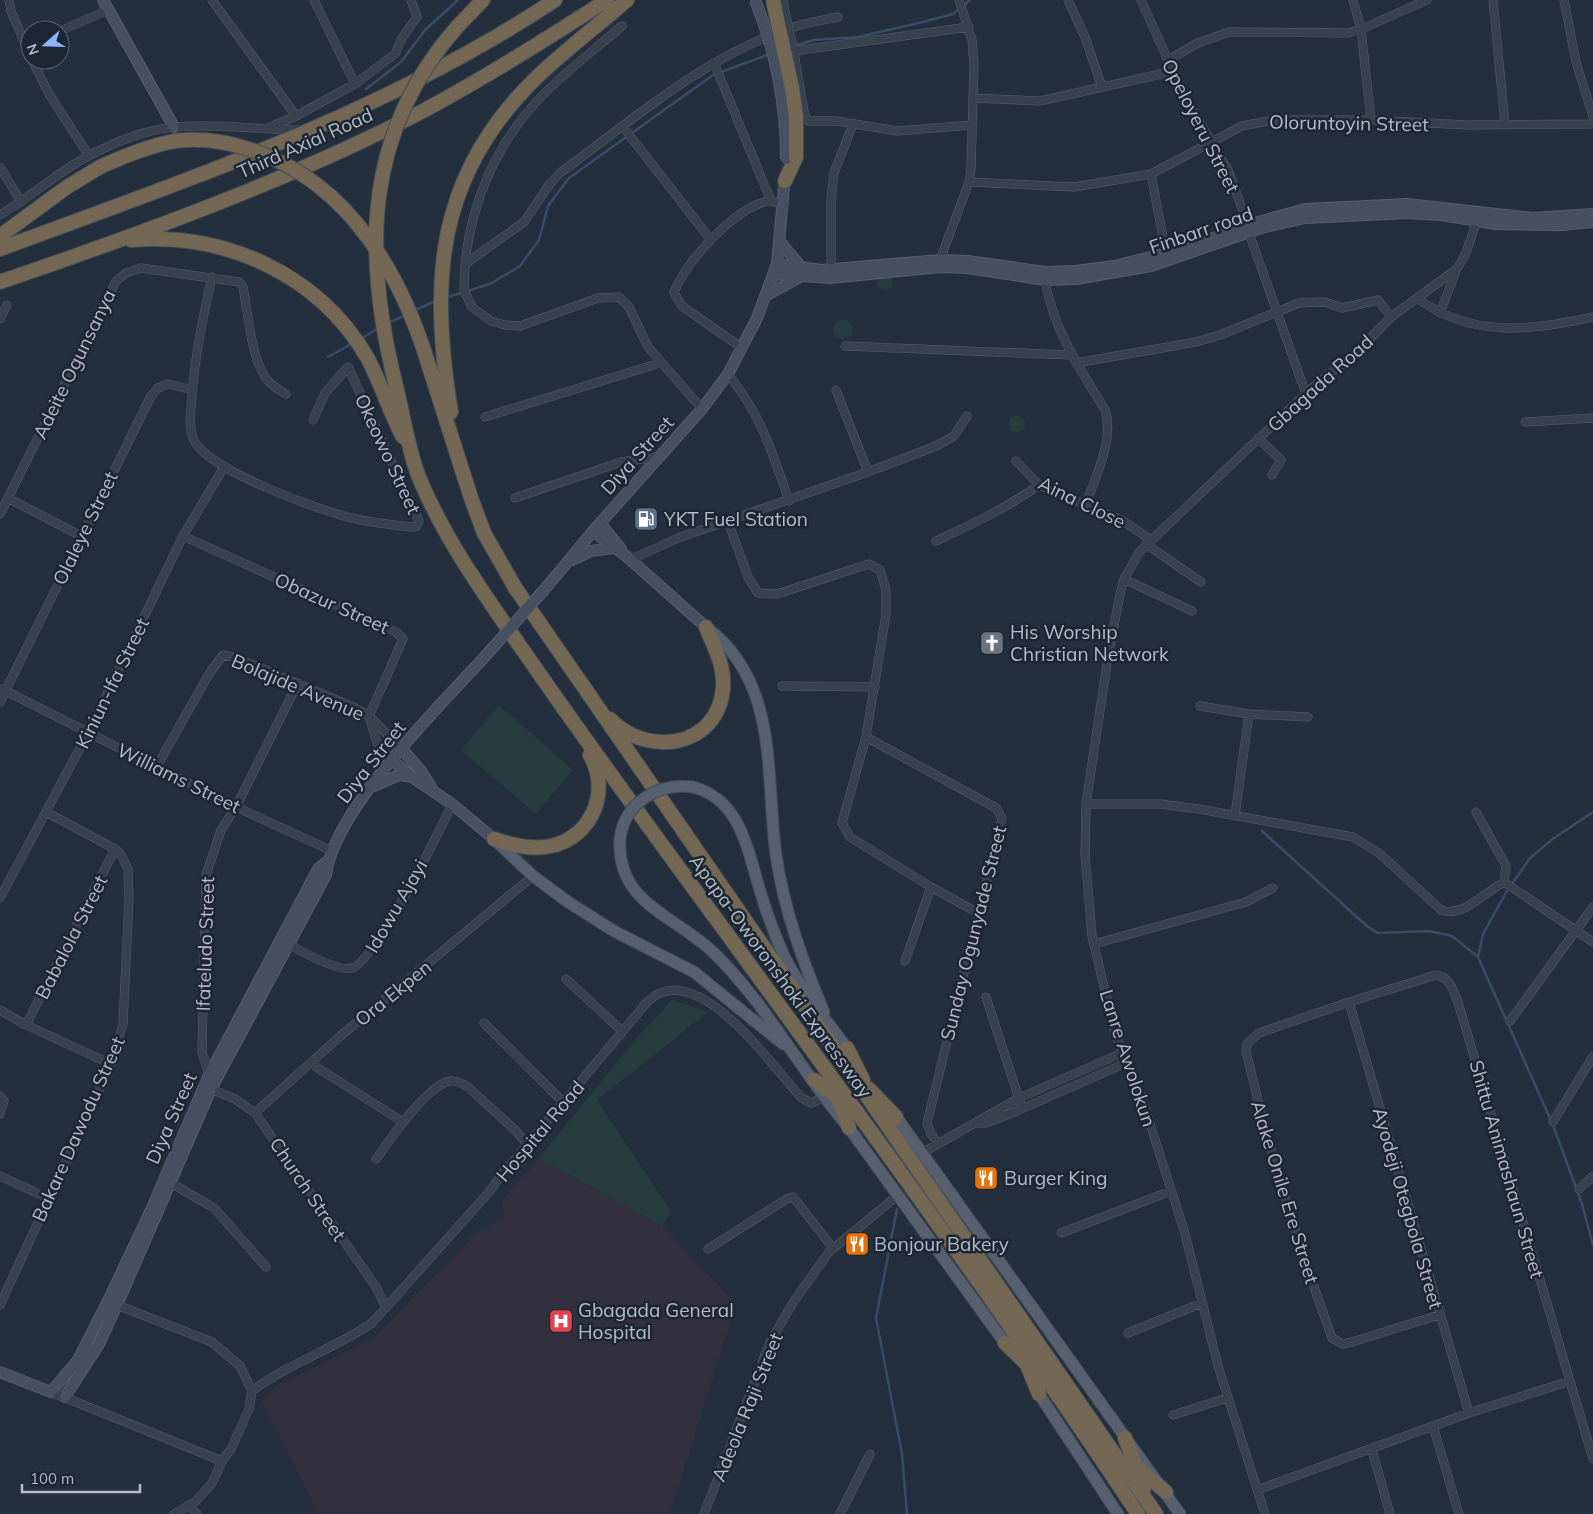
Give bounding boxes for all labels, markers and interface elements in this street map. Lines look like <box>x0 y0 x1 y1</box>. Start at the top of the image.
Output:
north arrow <box>20 20 70 70</box>
text: N <box>23 41 43 57</box>
street label: Opeloyeru Street <box>1157 55 1245 197</box>
street label: Third Axial Road <box>233 102 377 184</box>
street label: Oloruntoyin Street <box>1269 110 1429 136</box>
street label: Finbarr road <box>1146 201 1256 259</box>
street label: Adeite Ogunsanya <box>27 285 121 443</box>
street label: Gbagada Road <box>1262 329 1378 437</box>
street label: Okeowo Street <box>350 390 426 518</box>
street label: Diya Street <box>595 410 679 499</box>
street label: Olaleye Street <box>47 467 123 589</box>
street label: Aina Close <box>1034 471 1130 533</box>
fuel station icon: YKT Fuel Station <box>633 506 659 532</box>
place label: YKT Fuel Station <box>663 507 808 531</box>
street label: Obazur Street <box>271 567 393 639</box>
street label: Kiniun-Ifa Street <box>70 613 154 752</box>
place label: His Worship Christian Network <box>1010 620 1169 666</box>
church icon: His Worship Christian Network <box>979 630 1005 656</box>
street label: Bolajide Avenue <box>228 648 368 726</box>
street label: Diya Street <box>332 716 411 808</box>
street label: Williams Street <box>113 738 245 818</box>
street label: Sunday Ogunyade Street <box>935 823 1011 1043</box>
street label: Apapa-Oworonshoki Expressway <box>685 850 877 1102</box>
street label: Idowu Ajayi <box>360 855 432 957</box>
street label: Babalola Street <box>29 871 113 1003</box>
street label: Ifateludo Street <box>191 876 219 1012</box>
street label: Ora Ekpen <box>350 955 436 1031</box>
street label: Lanre Awolokun <box>1095 986 1161 1130</box>
street label: Bakare Dawodu Street <box>26 1032 130 1225</box>
street label: Shittu Animashaun Street <box>1464 1057 1550 1281</box>
street label: Diya Street <box>140 1068 202 1167</box>
street label: Hospital Road <box>491 1075 589 1187</box>
street label: Alake Onile Ere Street <box>1246 1097 1324 1287</box>
street label: Ayodeji Otegbola Street <box>1368 1104 1448 1312</box>
street label: Church Street <box>265 1133 352 1246</box>
restaurant icon: Burger King <box>973 1165 999 1191</box>
place label: Burger King <box>1004 1166 1107 1190</box>
restaurant icon: Bonjour Bakery <box>844 1231 870 1257</box>
place label: Bonjour Bakery <box>874 1232 1009 1256</box>
place label: Gbagada General Hospital <box>578 1298 734 1344</box>
hospital icon: Gbagada General Hospital <box>548 1308 574 1334</box>
street label: Adeola Raji Street <box>706 1329 788 1485</box>
scale bar <box>22 1462 140 1494</box>
text: 100 m <box>30 1469 74 1488</box>

